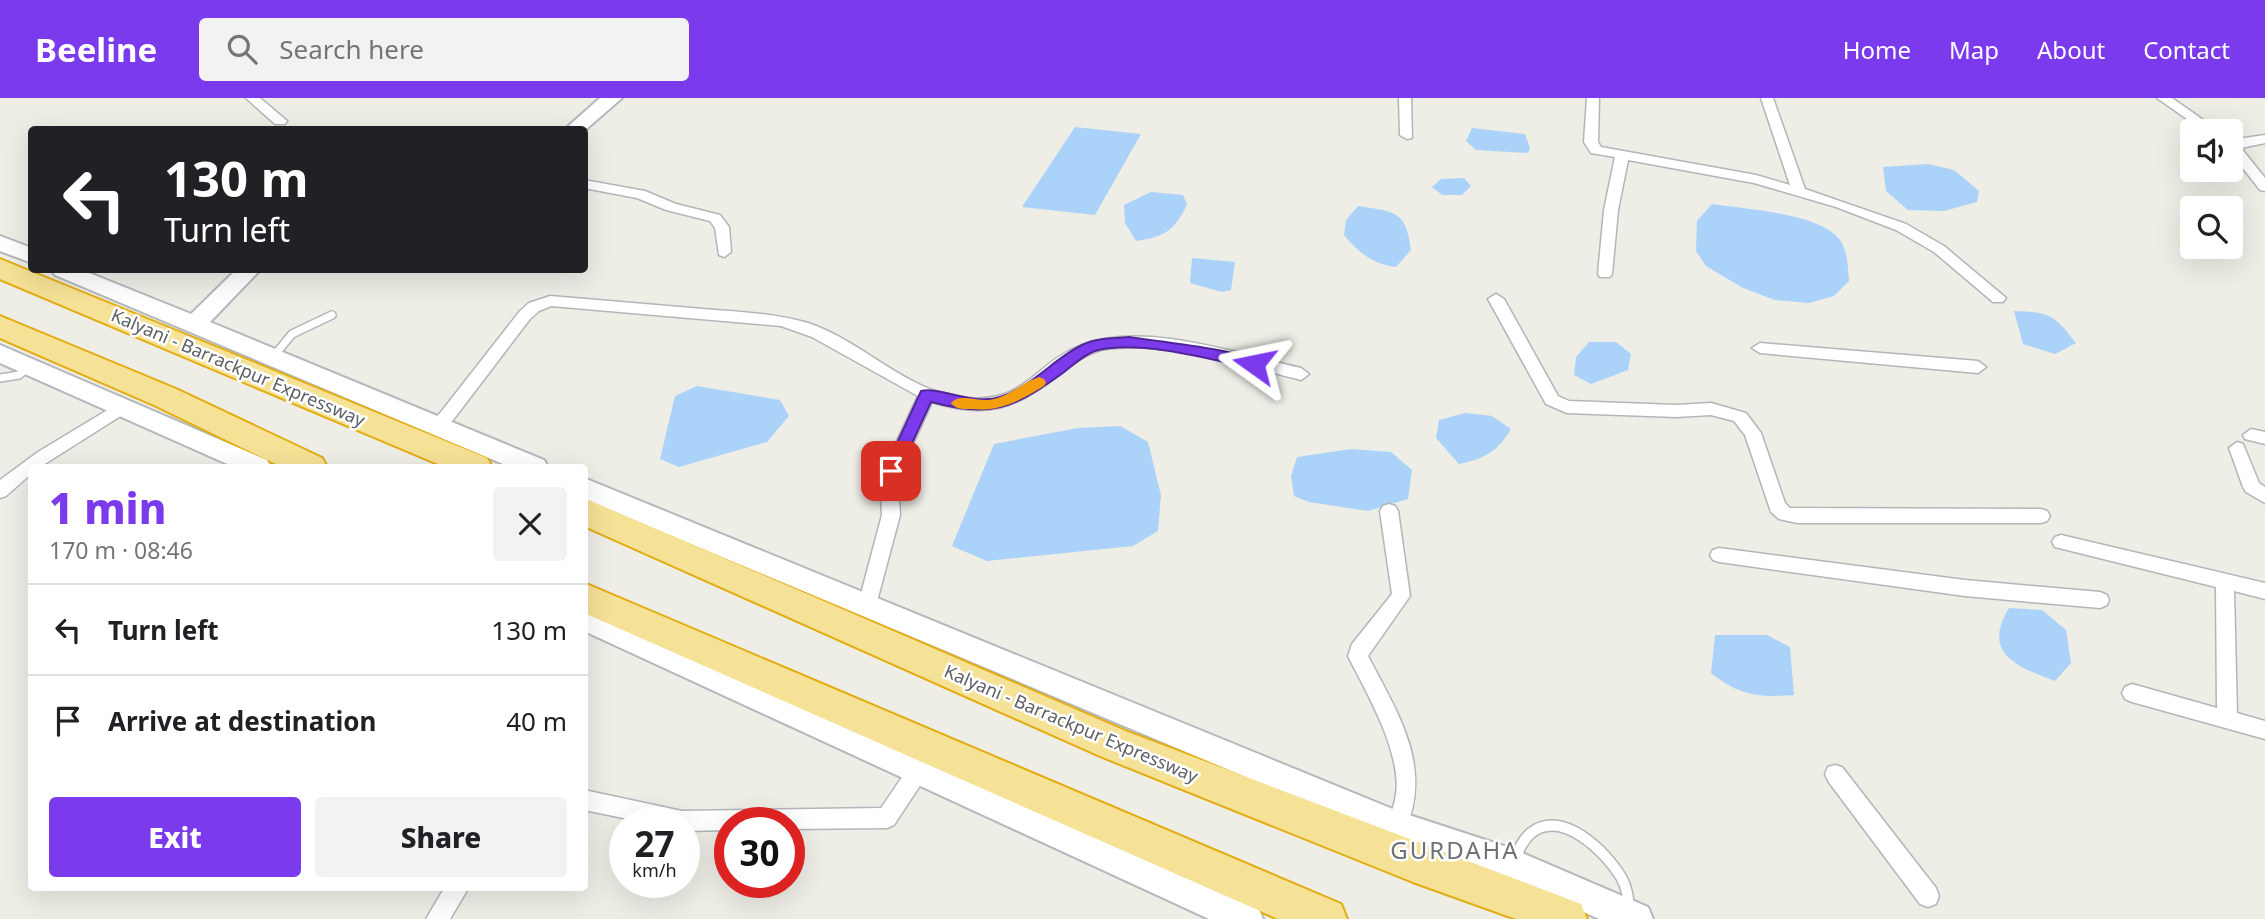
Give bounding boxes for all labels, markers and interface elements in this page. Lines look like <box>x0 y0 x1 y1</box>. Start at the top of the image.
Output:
search box <box>199 18 689 81</box>
text: Beeline <box>35 27 157 72</box>
icon: search <box>223 30 261 68</box>
text: Search here <box>279 31 424 67</box>
text: Home <box>1843 33 1911 66</box>
text: Map <box>1949 33 1999 66</box>
text: About <box>2037 33 2105 66</box>
text: Contact <box>2143 33 2230 66</box>
map controls <box>2180 119 2243 259</box>
button: sound <box>2180 119 2243 182</box>
text: 130 m <box>164 145 309 211</box>
icon: left <box>49 154 140 245</box>
button: search <box>2180 196 2243 259</box>
text: Turn left <box>164 208 290 251</box>
street label: Kalyani - Barrackpur Expressway <box>108 303 370 432</box>
position arrow <box>1217 327 1291 401</box>
pin <box>861 441 921 501</box>
icon: arrive <box>872 452 910 490</box>
text: 1 min <box>49 479 166 536</box>
button: close <box>493 487 567 561</box>
text: 170 m · 08:46 <box>49 534 193 566</box>
icon: left <box>49 611 87 649</box>
text: Turn left <box>108 612 219 648</box>
text: 130 m <box>491 612 567 648</box>
street label: Kalyani - Barrackpur Expressway <box>941 659 1203 788</box>
icon: arrive <box>49 702 87 740</box>
text: Arrive at destination <box>108 703 377 739</box>
text: 40 m <box>506 703 567 739</box>
button: Exit <box>49 797 301 877</box>
button: Share <box>315 797 567 877</box>
speed limit sign: 30 <box>714 807 805 898</box>
text: 27 <box>634 820 675 867</box>
district label: GURDAHA <box>1390 833 1520 866</box>
text: km/h <box>632 858 677 882</box>

